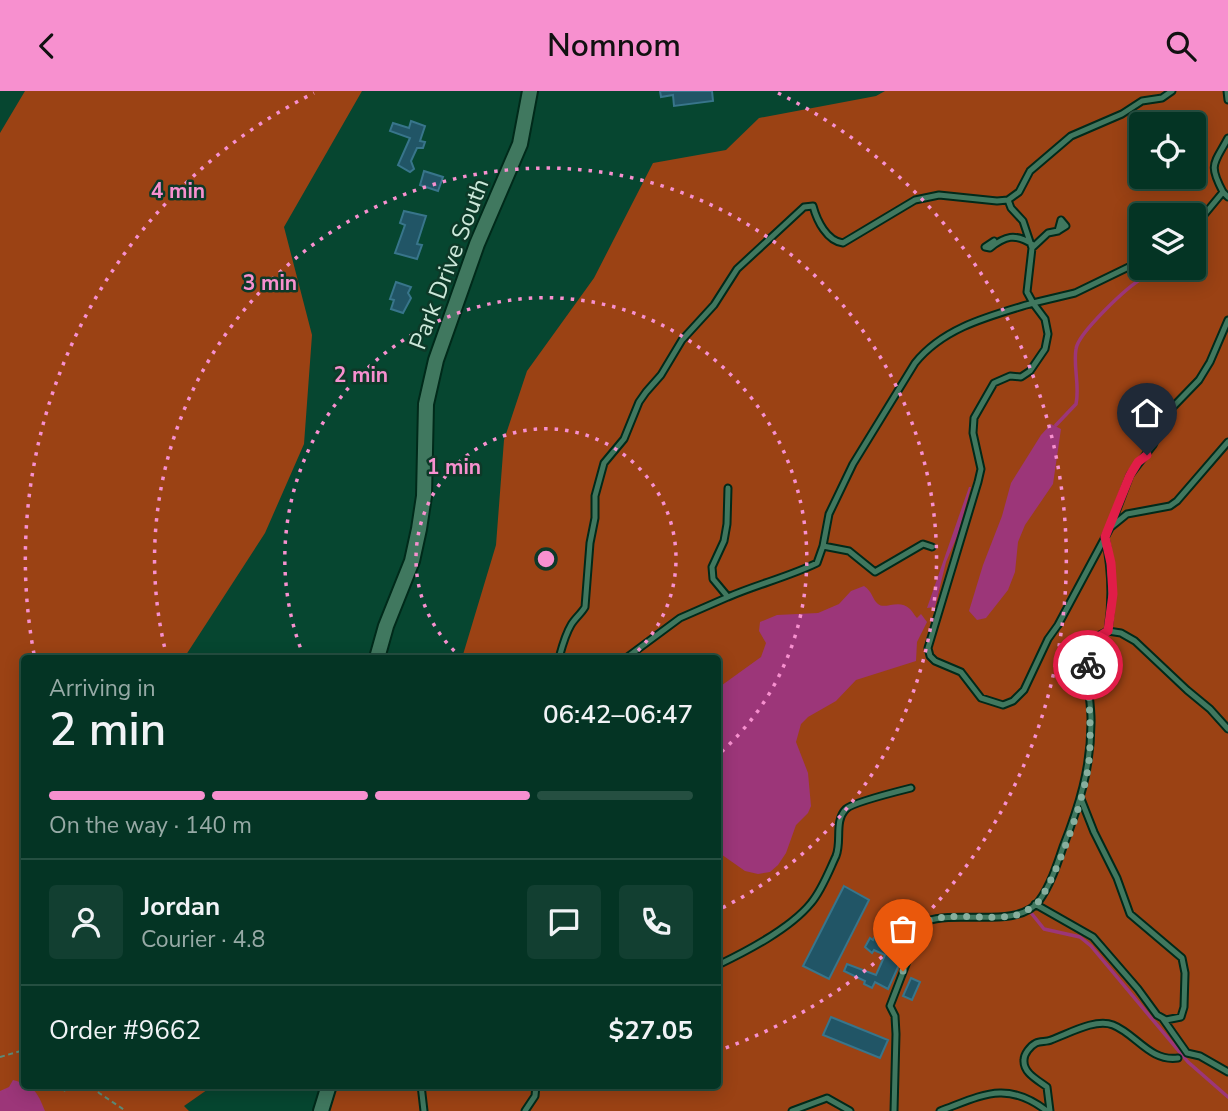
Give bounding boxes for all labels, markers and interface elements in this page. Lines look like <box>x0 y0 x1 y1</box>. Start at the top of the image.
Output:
text: Nomnom <box>547 24 681 67</box>
icon: back <box>28 27 66 65</box>
icon: search <box>1162 27 1200 65</box>
map controls <box>1129 112 1206 280</box>
button: locate <box>1129 112 1206 189</box>
street label: Park Drive South <box>402 174 496 354</box>
text: 4 min <box>151 177 205 205</box>
button: layers <box>1129 203 1206 280</box>
text: 3 min <box>243 269 297 297</box>
text: 2 min <box>334 361 388 389</box>
pin <box>1117 383 1177 455</box>
icon: home <box>1128 394 1166 432</box>
text: 1 min <box>427 453 481 481</box>
centre of rings <box>534 547 558 571</box>
courier <box>1053 630 1123 700</box>
icon: bike <box>1069 646 1107 684</box>
text: Arriving in <box>49 673 156 704</box>
text: 06:42–06:47 <box>543 697 693 732</box>
text: 2 min <box>49 698 166 761</box>
text: On the way · 140 m <box>49 810 252 841</box>
button: person <box>49 885 123 959</box>
button: chat <box>527 885 601 959</box>
button: phone <box>619 885 693 959</box>
text: Jordan <box>141 889 220 924</box>
pin <box>873 899 933 971</box>
icon: bag <box>884 910 922 948</box>
text: Courier · 4.8 <box>141 924 265 955</box>
text: Order #9662 <box>49 1013 201 1048</box>
text: $27.05 <box>609 1013 693 1048</box>

